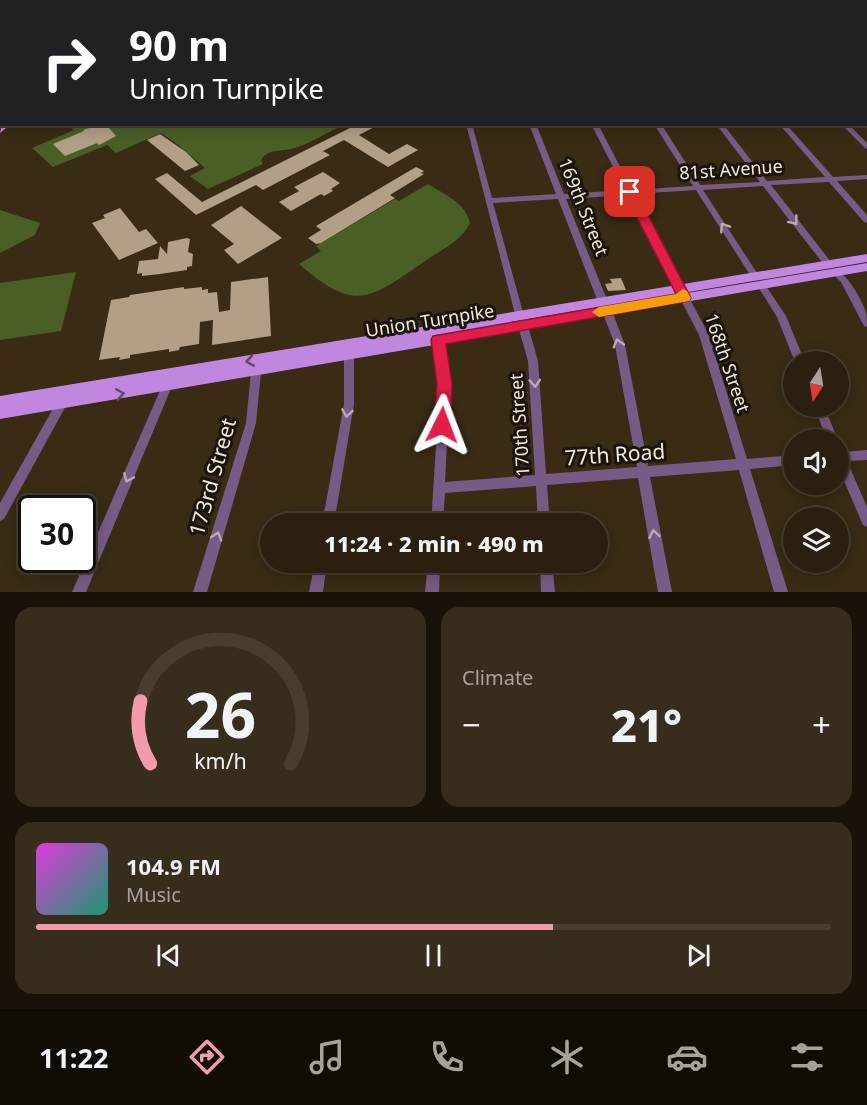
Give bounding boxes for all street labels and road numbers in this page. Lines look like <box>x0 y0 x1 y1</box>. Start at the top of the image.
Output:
street label: 81st Avenue <box>678 153 783 185</box>
street label: 169th Street <box>553 154 615 260</box>
street label: Union Turnpike <box>364 298 496 342</box>
street label: 168th Street <box>700 310 756 416</box>
street label: 170th Street <box>503 372 535 478</box>
street label: 173rd Street <box>182 414 242 539</box>
street label: 77th Road <box>564 437 666 471</box>

